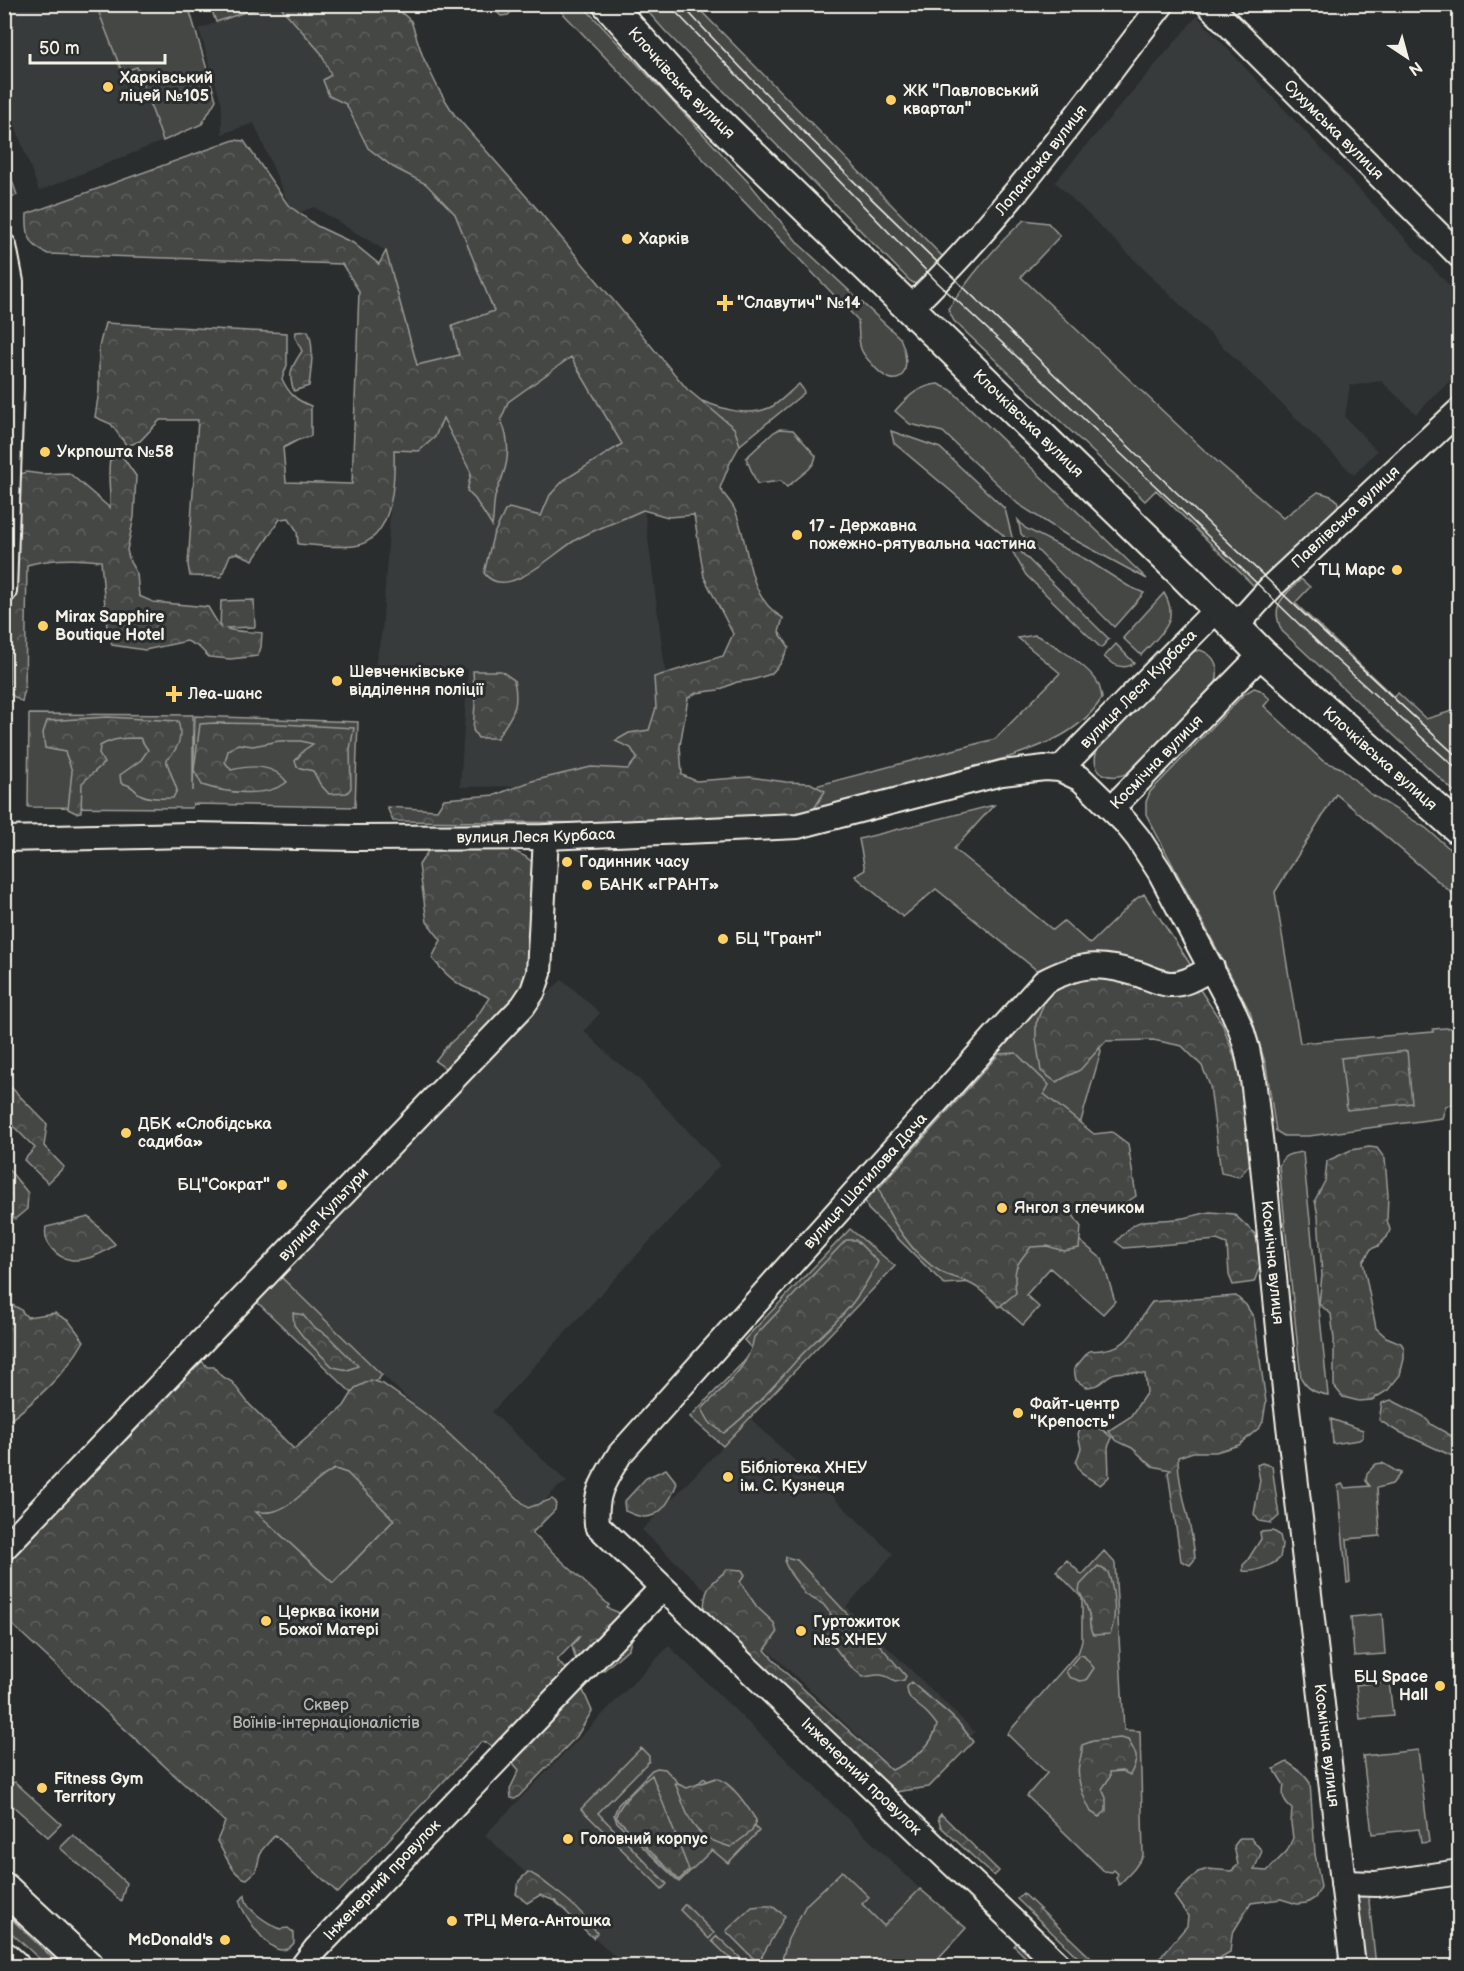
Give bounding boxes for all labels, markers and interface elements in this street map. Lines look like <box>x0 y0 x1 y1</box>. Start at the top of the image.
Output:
street label: Клочківська вулиця <box>624 23 739 143</box>
scale bar <box>30 27 165 65</box>
north arrow <box>1377 27 1437 87</box>
text: 50 m <box>39 38 80 59</box>
text: N <box>1404 57 1425 79</box>
place label: Харківський ліцей №105 <box>119 69 213 106</box>
street label: Сухумська вулиця <box>1280 76 1388 184</box>
marker: Харківський ліцей №105 <box>101 80 115 94</box>
place label: ЖК "Павловський квартал" <box>903 82 1039 119</box>
marker: ЖК "Павловський квартал" <box>884 93 898 107</box>
street label: Лопанська вулиця <box>991 101 1091 220</box>
place label: Харків <box>638 230 689 249</box>
marker: Харків <box>620 232 634 246</box>
place label: "Славутич" №14 <box>737 294 861 313</box>
marker: "Славутич" №14 <box>718 296 732 310</box>
street label: Клочківська вулиця <box>969 366 1088 482</box>
place label: Укрпошта №58 <box>57 443 174 462</box>
marker: Укрпошта №58 <box>38 445 52 459</box>
street label: Павлівська вулиця <box>1288 462 1404 572</box>
place label: 17 - Державна пожежно-рятувальна частина <box>809 517 1037 554</box>
marker: 17 - Державна пожежно-рятувальна частина <box>790 528 804 542</box>
place label: ТЦ Марс <box>1318 561 1385 580</box>
marker: ТЦ Марс <box>1390 563 1404 577</box>
place label: Mirax Sapphire Boutique Hotel <box>55 608 165 645</box>
marker: Mirax Sapphire Boutique Hotel <box>36 619 50 633</box>
street label: вулиця Леся Курбаса <box>1076 625 1201 752</box>
place label: Шевченківське відділення поліції <box>349 663 485 700</box>
marker: Шевченківське відділення поліції <box>330 674 344 688</box>
marker: Леа-шанс <box>165 685 183 703</box>
place label: Леа-шанс <box>187 685 262 704</box>
street label: Клочківська вулиця <box>1319 703 1441 815</box>
street label: Космічна вулиця <box>1106 711 1207 813</box>
street label: вулиця Леся Курбаса <box>456 824 616 847</box>
place label: Годинник часу <box>579 853 689 872</box>
marker: Годинник часу <box>560 855 574 869</box>
place label: БАНК «ГРАНТ» <box>599 876 719 895</box>
marker: БАНК «ГРАНТ» <box>580 878 594 892</box>
place label: БЦ "Грант" <box>735 930 822 949</box>
marker: БЦ "Грант" <box>716 932 730 946</box>
street label: вулиця Шатилова Дача <box>799 1109 932 1253</box>
place label: ДБК «Слобідська садиба» <box>138 1115 272 1152</box>
marker: ДБК «Слобідська садиба» <box>119 1126 133 1140</box>
street label: вулиця Культури <box>274 1163 373 1265</box>
place label: БЦ"Сократ" <box>177 1176 270 1195</box>
marker: БЦ"Сократ" <box>275 1178 289 1192</box>
place label: Янгол з глечиком <box>1014 1199 1145 1218</box>
street label: Космічна вулиця <box>1257 1200 1288 1325</box>
marker: Янгол з глечиком <box>995 1201 1009 1215</box>
place label: Файт-центр "Крепость" <box>1030 1395 1120 1432</box>
marker: Файт-центр "Крепость" <box>1011 1406 1025 1420</box>
place label: Бібліотека ХНЕУ ім. С. Кузнеця <box>740 1459 867 1496</box>
marker: Бібліотека ХНЕУ ім. С. Кузнеця <box>721 1470 735 1484</box>
place label: Церква ікони Божої Матері <box>278 1603 379 1640</box>
place label: Гуртожиток №5 ХНЕУ <box>813 1613 900 1650</box>
marker: Церква ікони Божої Матері <box>259 1614 273 1628</box>
marker: Гуртожиток №5 ХНЕУ <box>794 1624 808 1638</box>
place label: БЦ Space Hall <box>1354 1668 1428 1705</box>
marker: БЦ Space Hall <box>1433 1679 1447 1693</box>
street label: Космічна вулиця <box>1310 1683 1344 1808</box>
park label: Сквер Воїнів-інтернаціоналістів <box>232 1696 420 1733</box>
street label: Інженерний провулок <box>797 1714 926 1840</box>
place label: Fitness Gym Territory <box>54 1770 143 1807</box>
marker: Fitness Gym Territory <box>35 1781 49 1795</box>
street label: Інженерний провулок <box>320 1815 445 1945</box>
place label: Головний корпус <box>580 1830 708 1849</box>
marker: Головний корпус <box>561 1832 575 1846</box>
place label: ТРЦ Мега-Антошка <box>464 1912 611 1931</box>
marker: ТРЦ Мега-Антошка <box>445 1914 459 1928</box>
place label: McDonald's <box>128 1931 213 1950</box>
marker: McDonald's <box>218 1933 232 1947</box>

